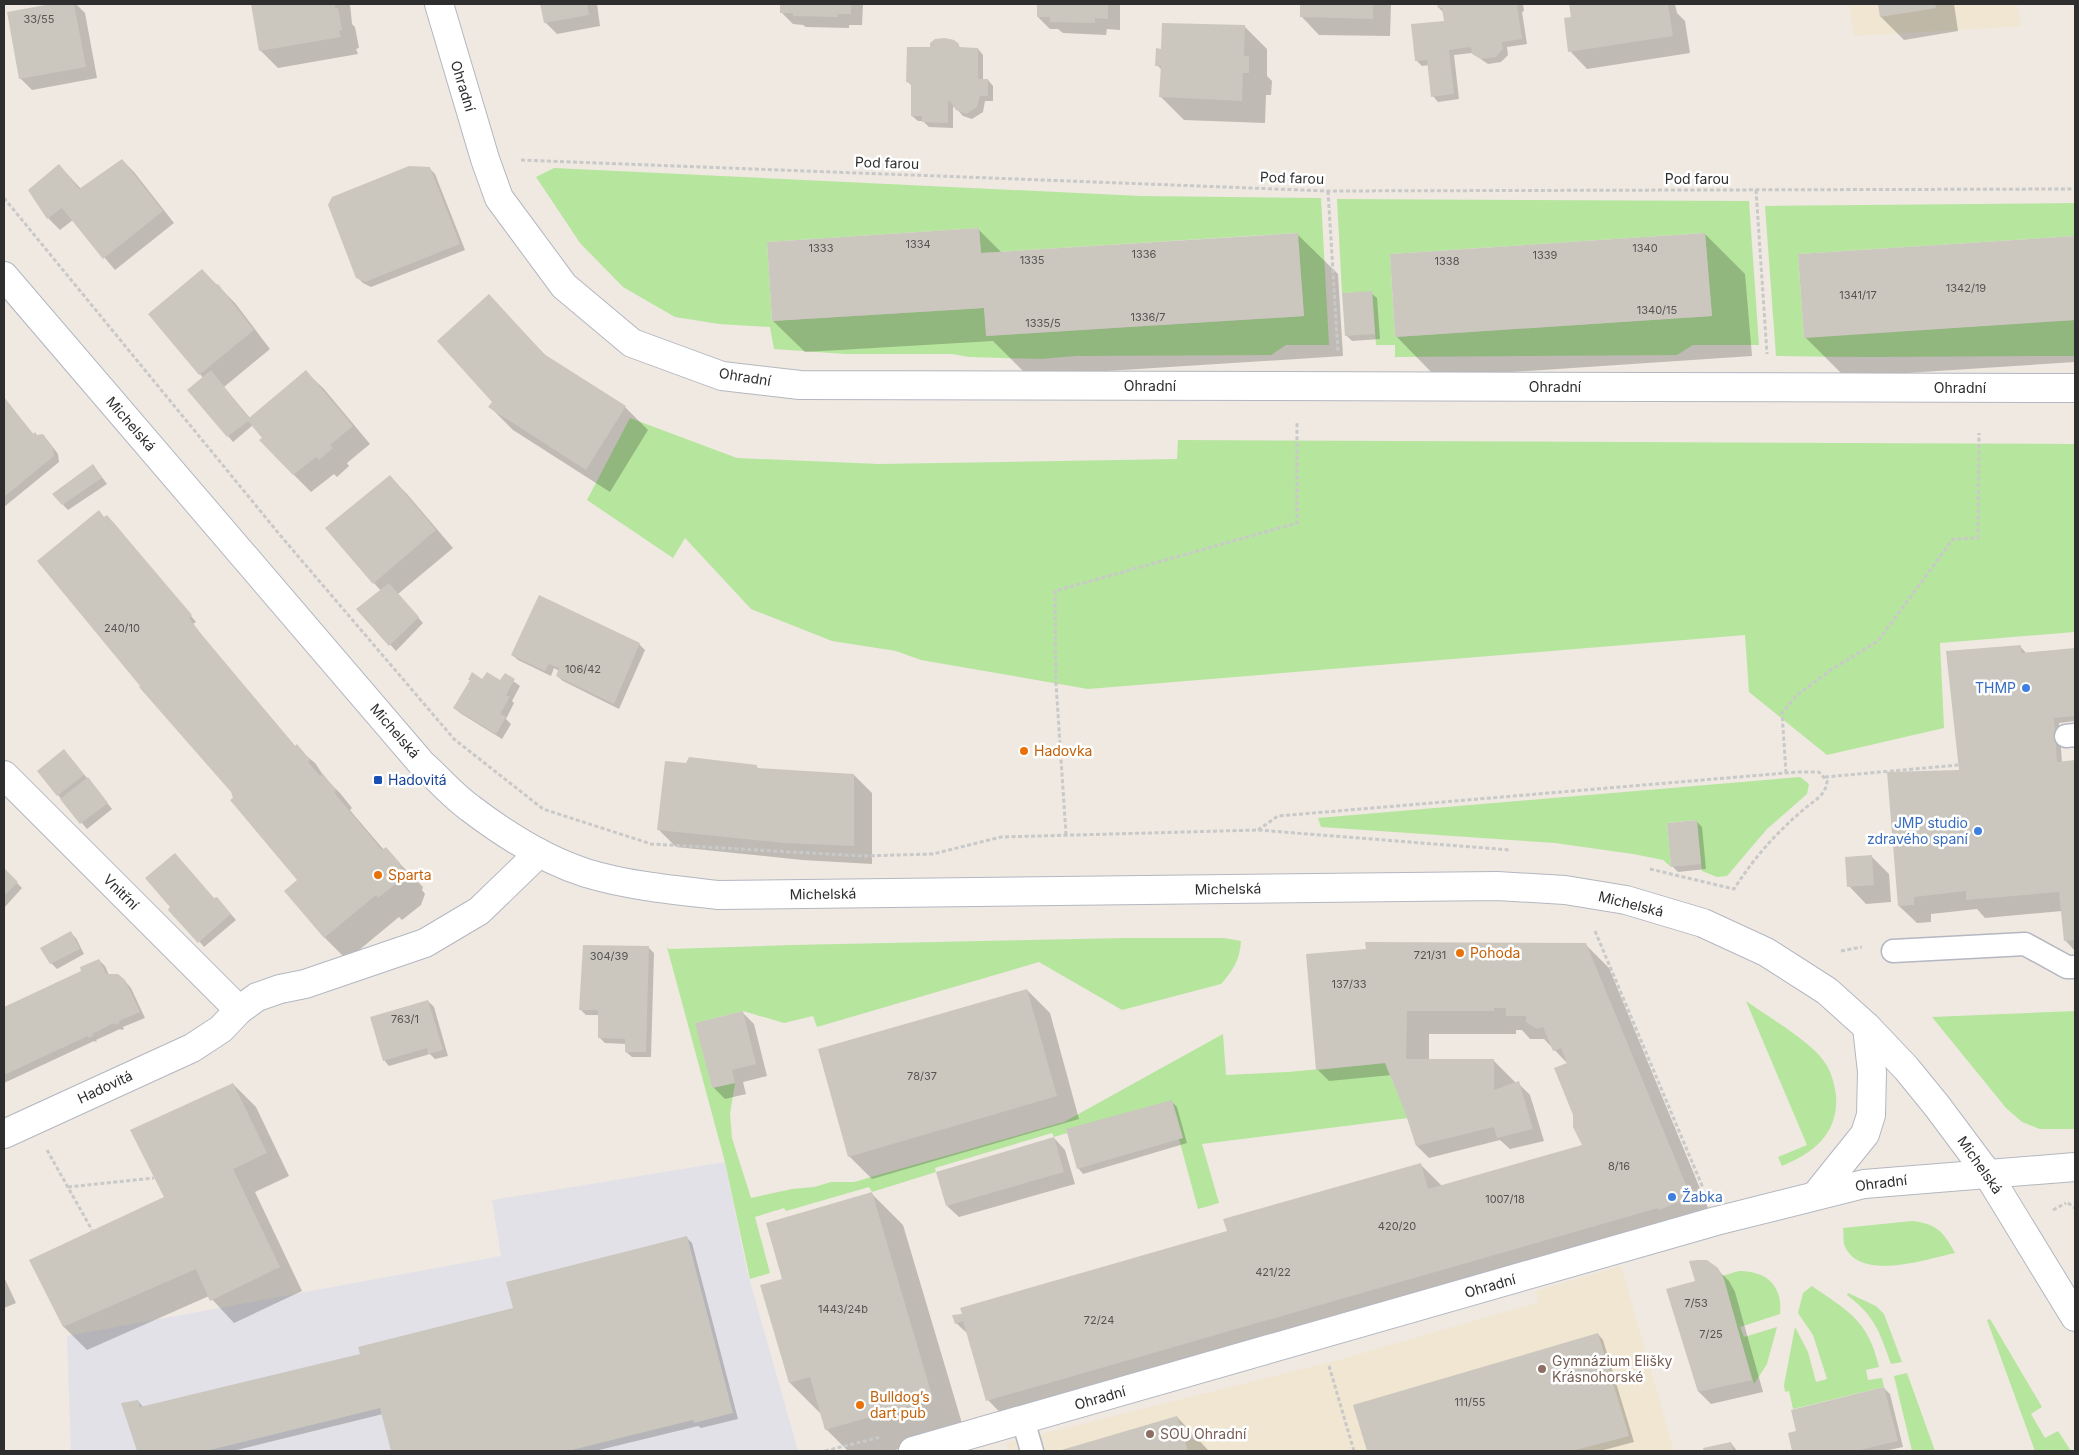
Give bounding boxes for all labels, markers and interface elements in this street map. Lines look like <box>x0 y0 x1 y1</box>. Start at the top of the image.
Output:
house number: 33/55 <box>24 12 55 26</box>
street label: Ohradní <box>448 58 479 114</box>
street label: Pod farou <box>855 153 919 172</box>
street label: Pod farou <box>1260 168 1324 187</box>
street label: Pod farou <box>1665 170 1729 187</box>
house number: 1334 <box>905 237 931 251</box>
house number: 1333 <box>809 241 834 255</box>
house number: 1340 <box>1632 241 1658 255</box>
house number: 1336 <box>1132 247 1157 261</box>
house number: 1339 <box>1533 248 1558 262</box>
house number: 1335 <box>1020 253 1045 267</box>
house number: 1338 <box>1435 254 1460 268</box>
house number: 1342/19 <box>1946 281 1986 295</box>
house number: 1341/17 <box>1839 288 1877 302</box>
house number: 1340/15 <box>1637 303 1678 317</box>
house number: 1336/7 <box>1130 310 1166 324</box>
house number: 1335/5 <box>1025 316 1061 330</box>
street label: Ohradní <box>718 364 773 389</box>
street label: Ohradní <box>1124 377 1177 394</box>
street label: Ohradní <box>1529 378 1582 395</box>
street label: Ohradní <box>1934 379 1987 396</box>
street label: Michelská <box>103 393 160 454</box>
house number: 240/10 <box>104 621 140 635</box>
house number: 106/42 <box>565 662 601 676</box>
place label: THMP <box>1975 679 2016 696</box>
marker: THMP <box>2020 682 2032 694</box>
street label: Michelská <box>367 700 424 761</box>
place label: Hadovka <box>1034 742 1092 759</box>
marker: Hadovka <box>1018 745 1030 757</box>
place label: Hadovitá <box>388 771 447 788</box>
marker: Hadovitá <box>372 774 384 786</box>
place label: JMP studio zdravého spaní <box>1867 814 1969 847</box>
marker: JMP studio zdravého spaní <box>1972 825 1984 837</box>
place label: Sparta <box>388 866 432 883</box>
marker: Sparta <box>372 869 384 881</box>
street label: Vnitřní <box>100 870 143 913</box>
street label: Michelská <box>1194 879 1262 898</box>
street label: Michelská <box>789 884 857 903</box>
street label: Michelská <box>1597 887 1666 920</box>
place label: Pohoda <box>1470 944 1520 961</box>
marker: Pohoda <box>1454 947 1466 959</box>
house number: 721/31 <box>1414 948 1446 962</box>
house number: 304/39 <box>590 949 628 963</box>
house number: 137/33 <box>1331 977 1367 991</box>
house number: 763/1 <box>391 1012 419 1026</box>
street label: Hadovitá <box>75 1066 135 1107</box>
house number: 78/37 <box>907 1069 937 1083</box>
street label: Michelská <box>1954 1132 2007 1197</box>
house number: 8/16 <box>1608 1159 1630 1173</box>
street label: Ohradní <box>1854 1171 1909 1194</box>
place label: Žabka <box>1682 1188 1723 1205</box>
marker: Žabka <box>1666 1191 1678 1203</box>
house number: 1007/18 <box>1485 1192 1525 1206</box>
house number: 420/20 <box>1378 1219 1416 1233</box>
house number: 421/22 <box>1255 1265 1291 1279</box>
street label: Ohradní <box>1462 1270 1518 1301</box>
house number: 7/53 <box>1684 1296 1708 1310</box>
house number: 1443/24b <box>818 1302 868 1316</box>
house number: 72/24 <box>1084 1313 1114 1327</box>
house number: 7/25 <box>1699 1327 1723 1341</box>
place label: Gymnázium Elišky Krásnohorské <box>1552 1352 1673 1385</box>
marker: Gymnázium Elišky Krásnohorské <box>1536 1363 1548 1375</box>
street label: Ohradní <box>1072 1382 1128 1413</box>
place label: Bulldog’s dart pub <box>870 1388 930 1421</box>
house number: 111/55 <box>1455 1395 1486 1409</box>
marker: Bulldog’s dart pub <box>854 1399 866 1411</box>
place label: SOU Ohradní <box>1160 1425 1247 1442</box>
marker: SOU Ohradní <box>1144 1428 1156 1440</box>

